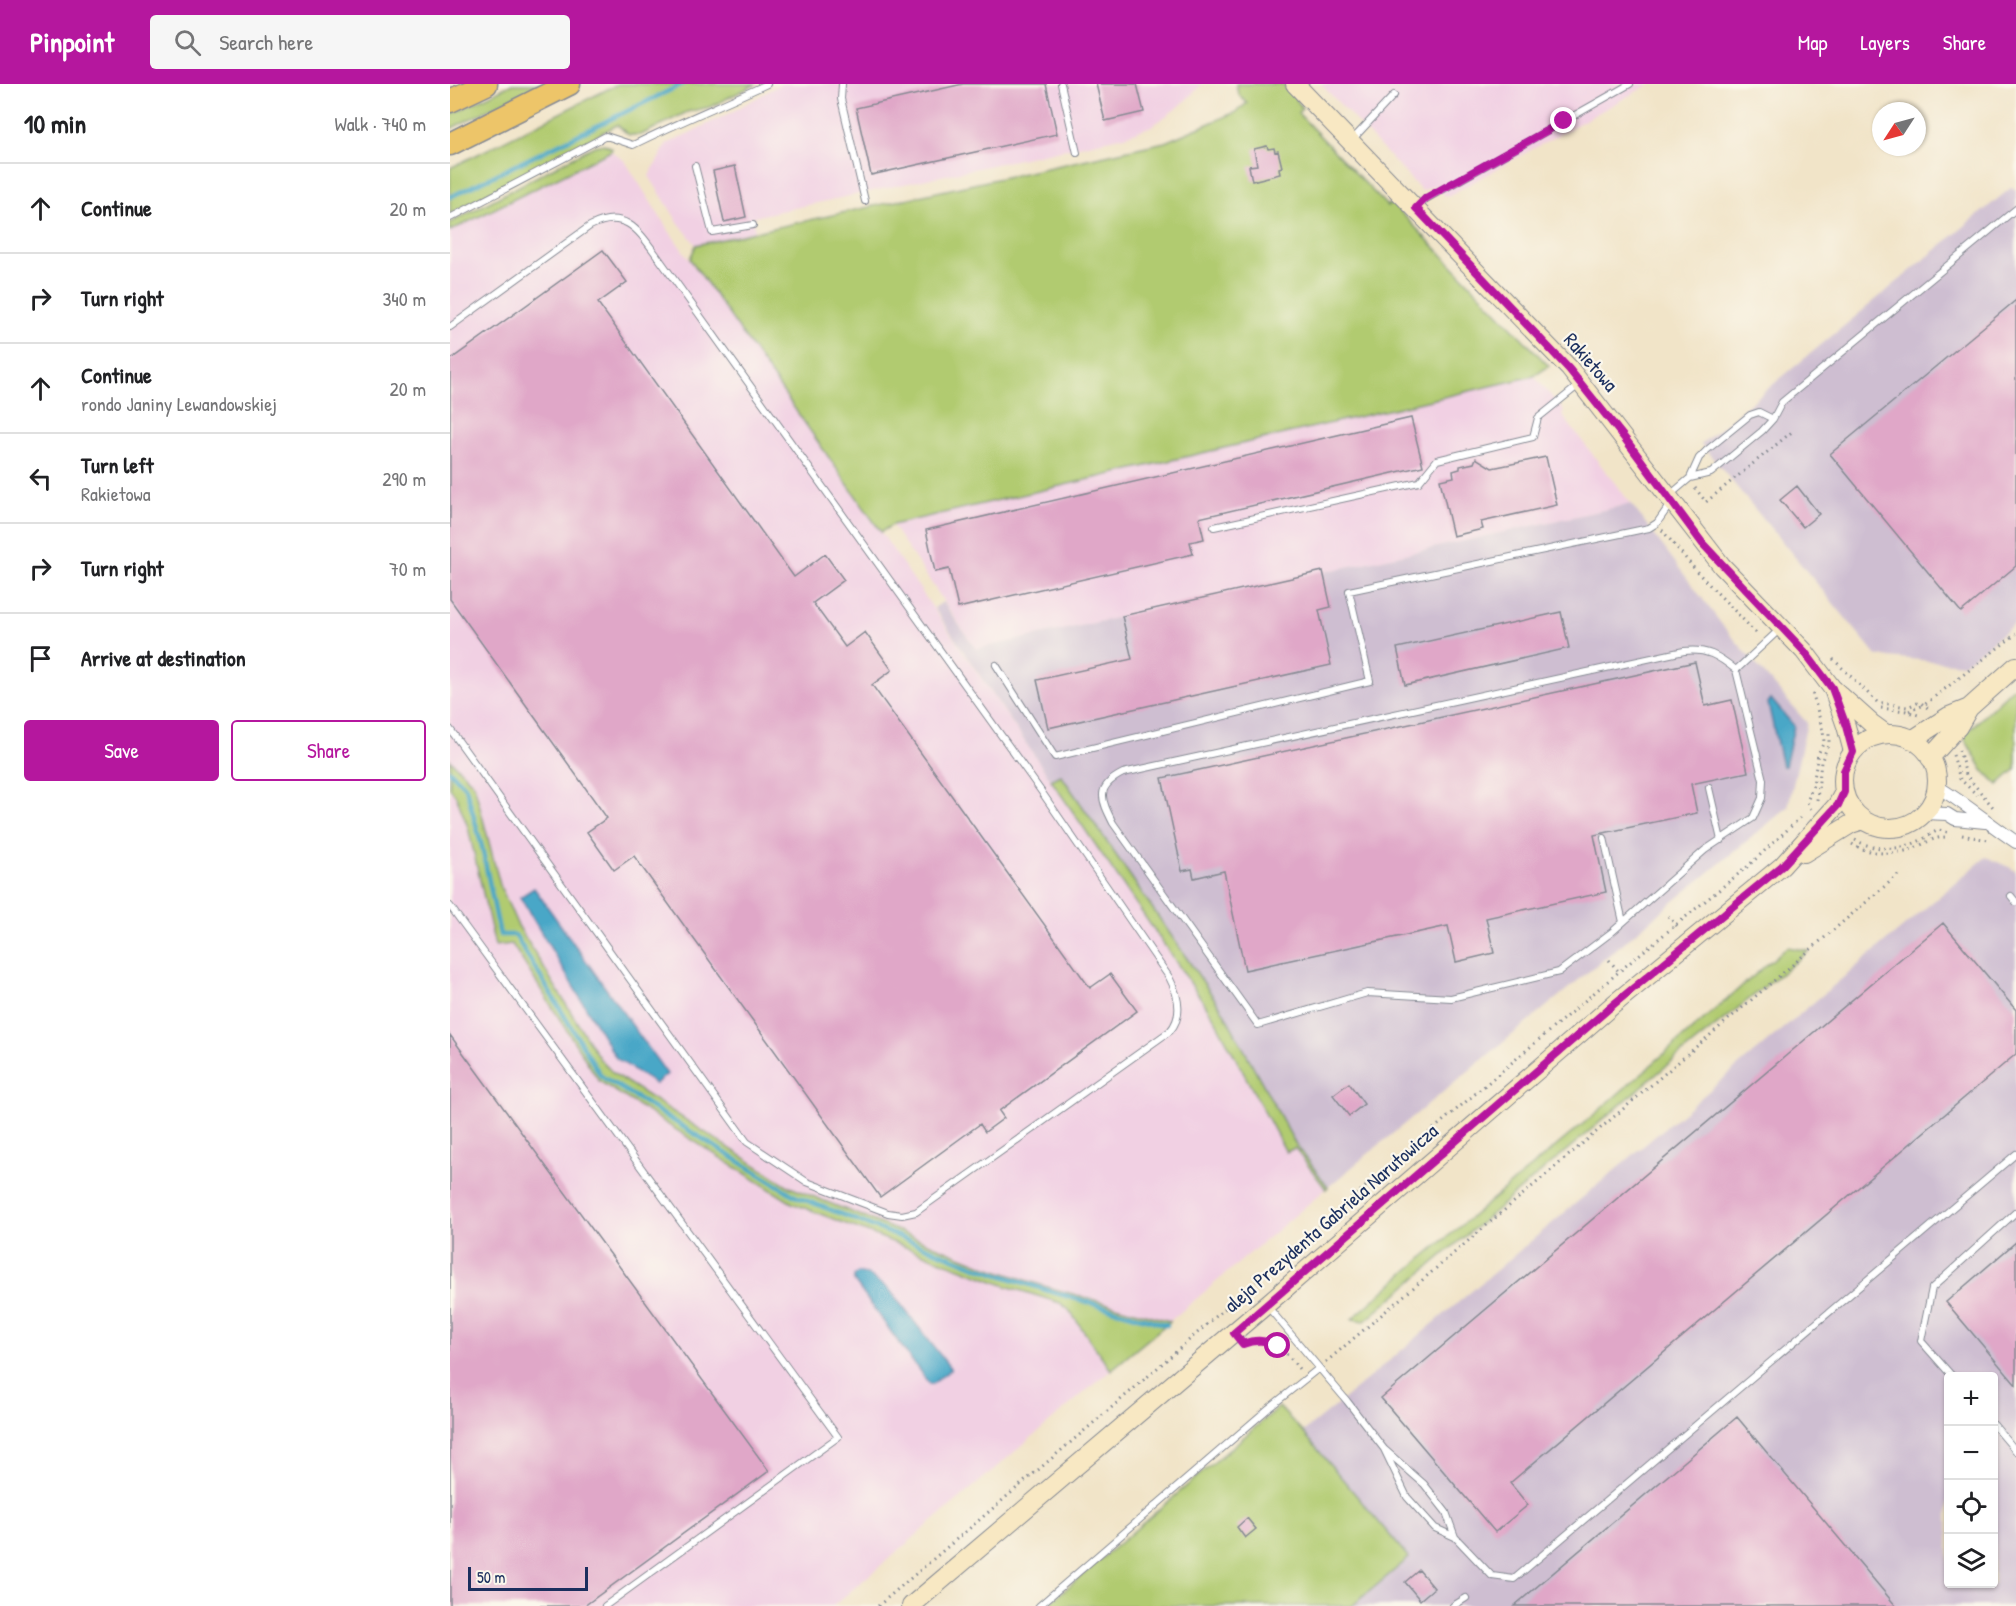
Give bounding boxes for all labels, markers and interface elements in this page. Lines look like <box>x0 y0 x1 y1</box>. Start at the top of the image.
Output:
search box <box>150 15 570 69</box>
text: Pinpoint <box>30 23 114 61</box>
icon: search <box>171 26 204 59</box>
text: Search here <box>219 27 313 57</box>
text: Map <box>1798 28 1827 57</box>
text: Layers <box>1860 28 1910 57</box>
text: Share <box>1943 28 1986 57</box>
north arrow <box>1872 102 1926 156</box>
text: 10 min <box>24 106 86 141</box>
route end <box>1550 107 1576 133</box>
text: Walk · 740 m <box>334 110 426 137</box>
icon: ahead <box>24 192 57 225</box>
text: Continue <box>81 193 152 223</box>
text: 20 m <box>389 195 426 222</box>
icon: right <box>24 282 57 315</box>
text: Turn right <box>81 283 164 313</box>
text: 340 m <box>382 285 426 312</box>
street label: Rakietowa <box>1558 327 1625 397</box>
text: Continue <box>81 360 152 390</box>
icon: ahead <box>24 372 57 405</box>
text: 20 m <box>389 375 426 402</box>
text: rondo Janiny Lewandowskiej <box>81 390 277 417</box>
text: Turn left <box>81 450 154 480</box>
icon: left <box>24 462 57 495</box>
text: 290 m <box>382 465 426 492</box>
text: Rakietowa <box>81 480 151 507</box>
icon: right <box>24 552 57 585</box>
text: Turn right <box>81 553 164 583</box>
text: 70 m <box>389 555 426 582</box>
icon: arrive <box>24 642 57 675</box>
text: Arrive at destination <box>81 643 246 673</box>
button: Save <box>24 720 219 781</box>
button: Share <box>231 720 426 781</box>
street label: aleja Prezydenta Gabriela Narutowicza <box>1218 1117 1444 1318</box>
route start <box>1264 1332 1290 1358</box>
map controls <box>1944 1372 1998 1588</box>
button: + <box>1944 1372 1998 1426</box>
button: − <box>1944 1426 1998 1480</box>
button: locate <box>1944 1480 1998 1534</box>
button: layers <box>1944 1534 1998 1588</box>
scale bar <box>468 1564 588 1592</box>
text: 50 m <box>477 1566 506 1588</box>

